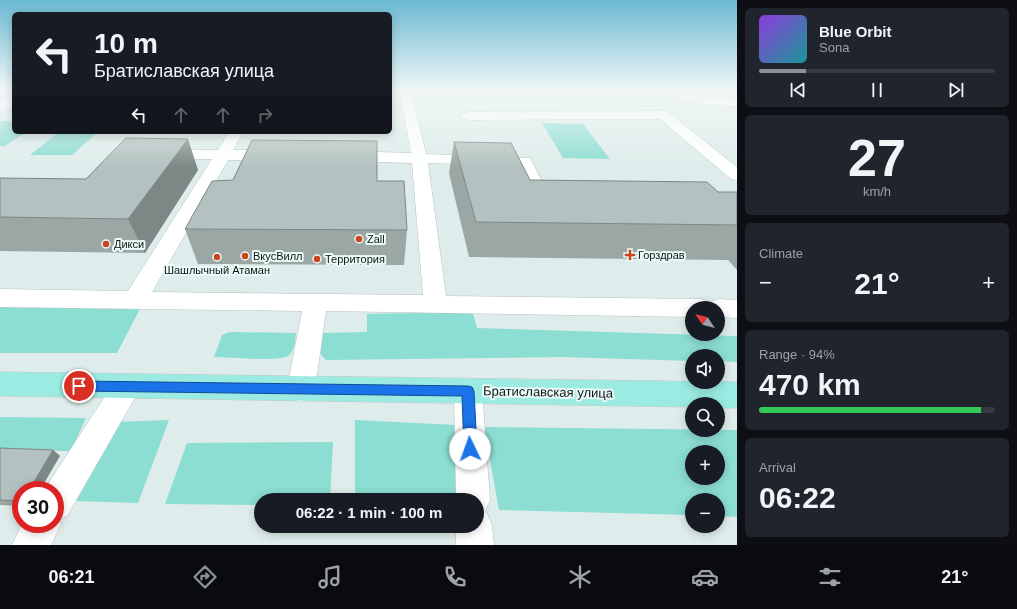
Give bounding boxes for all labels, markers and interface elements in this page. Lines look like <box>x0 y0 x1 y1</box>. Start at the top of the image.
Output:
text: Blue Orbit <box>819 23 892 40</box>
icon: left <box>28 28 80 80</box>
text: 10 m <box>94 28 158 59</box>
text: Sona <box>819 40 849 55</box>
text: Братиславская улица <box>94 61 274 81</box>
icon: previous <box>787 79 809 101</box>
icon: pause <box>866 79 888 101</box>
icon: next <box>945 79 967 101</box>
icon: left <box>128 104 150 126</box>
icon: ahead <box>170 104 192 126</box>
icon: ahead <box>212 104 234 126</box>
icon: right <box>254 104 276 126</box>
text: 27 <box>848 129 906 187</box>
text: km/h <box>863 184 891 199</box>
place label: Zall <box>367 233 385 245</box>
marker: Zall <box>354 234 364 244</box>
place label: Дикси <box>114 238 144 250</box>
marker: Дикси <box>101 239 111 249</box>
text: Climate <box>759 246 803 261</box>
place label: Горздрав <box>638 249 685 261</box>
place label: ВкусВилл <box>253 250 302 262</box>
marker: Горздрав <box>625 250 635 260</box>
marker: ВкусВилл <box>240 251 250 261</box>
marker: Шашлычный Атаман <box>212 252 222 262</box>
place label: Территория <box>325 253 385 265</box>
marker: Территория <box>312 254 322 264</box>
place label: Шашлычный Атаман <box>164 264 270 276</box>
text: 21° <box>854 267 900 300</box>
text: − <box>759 270 772 295</box>
text: + <box>982 270 995 295</box>
north arrow <box>685 301 725 341</box>
map controls <box>685 301 725 533</box>
text: Range · 94% <box>759 347 835 362</box>
button: sound <box>685 349 725 389</box>
text: 470 km <box>759 368 861 401</box>
pin <box>62 369 96 403</box>
icon: arrive <box>68 375 90 397</box>
street label: Братиславская улица <box>483 383 614 401</box>
button: search <box>685 397 725 437</box>
position arrow <box>449 428 491 470</box>
button: + <box>685 445 725 485</box>
text: Arrival <box>759 460 796 475</box>
speed limit sign: 30 <box>12 481 64 533</box>
text: 06:22 <box>759 481 836 514</box>
button: − <box>685 493 725 533</box>
text: 06:22 · 1 min · 100 m <box>296 504 442 521</box>
icon: directions <box>191 563 219 591</box>
icon: music <box>316 563 344 591</box>
icon: phone <box>441 563 469 591</box>
icon: climate <box>566 563 594 591</box>
icon: car <box>691 563 719 591</box>
icon: filters <box>816 563 844 591</box>
text: 06:21 <box>48 567 95 587</box>
text: 21° <box>941 567 968 587</box>

